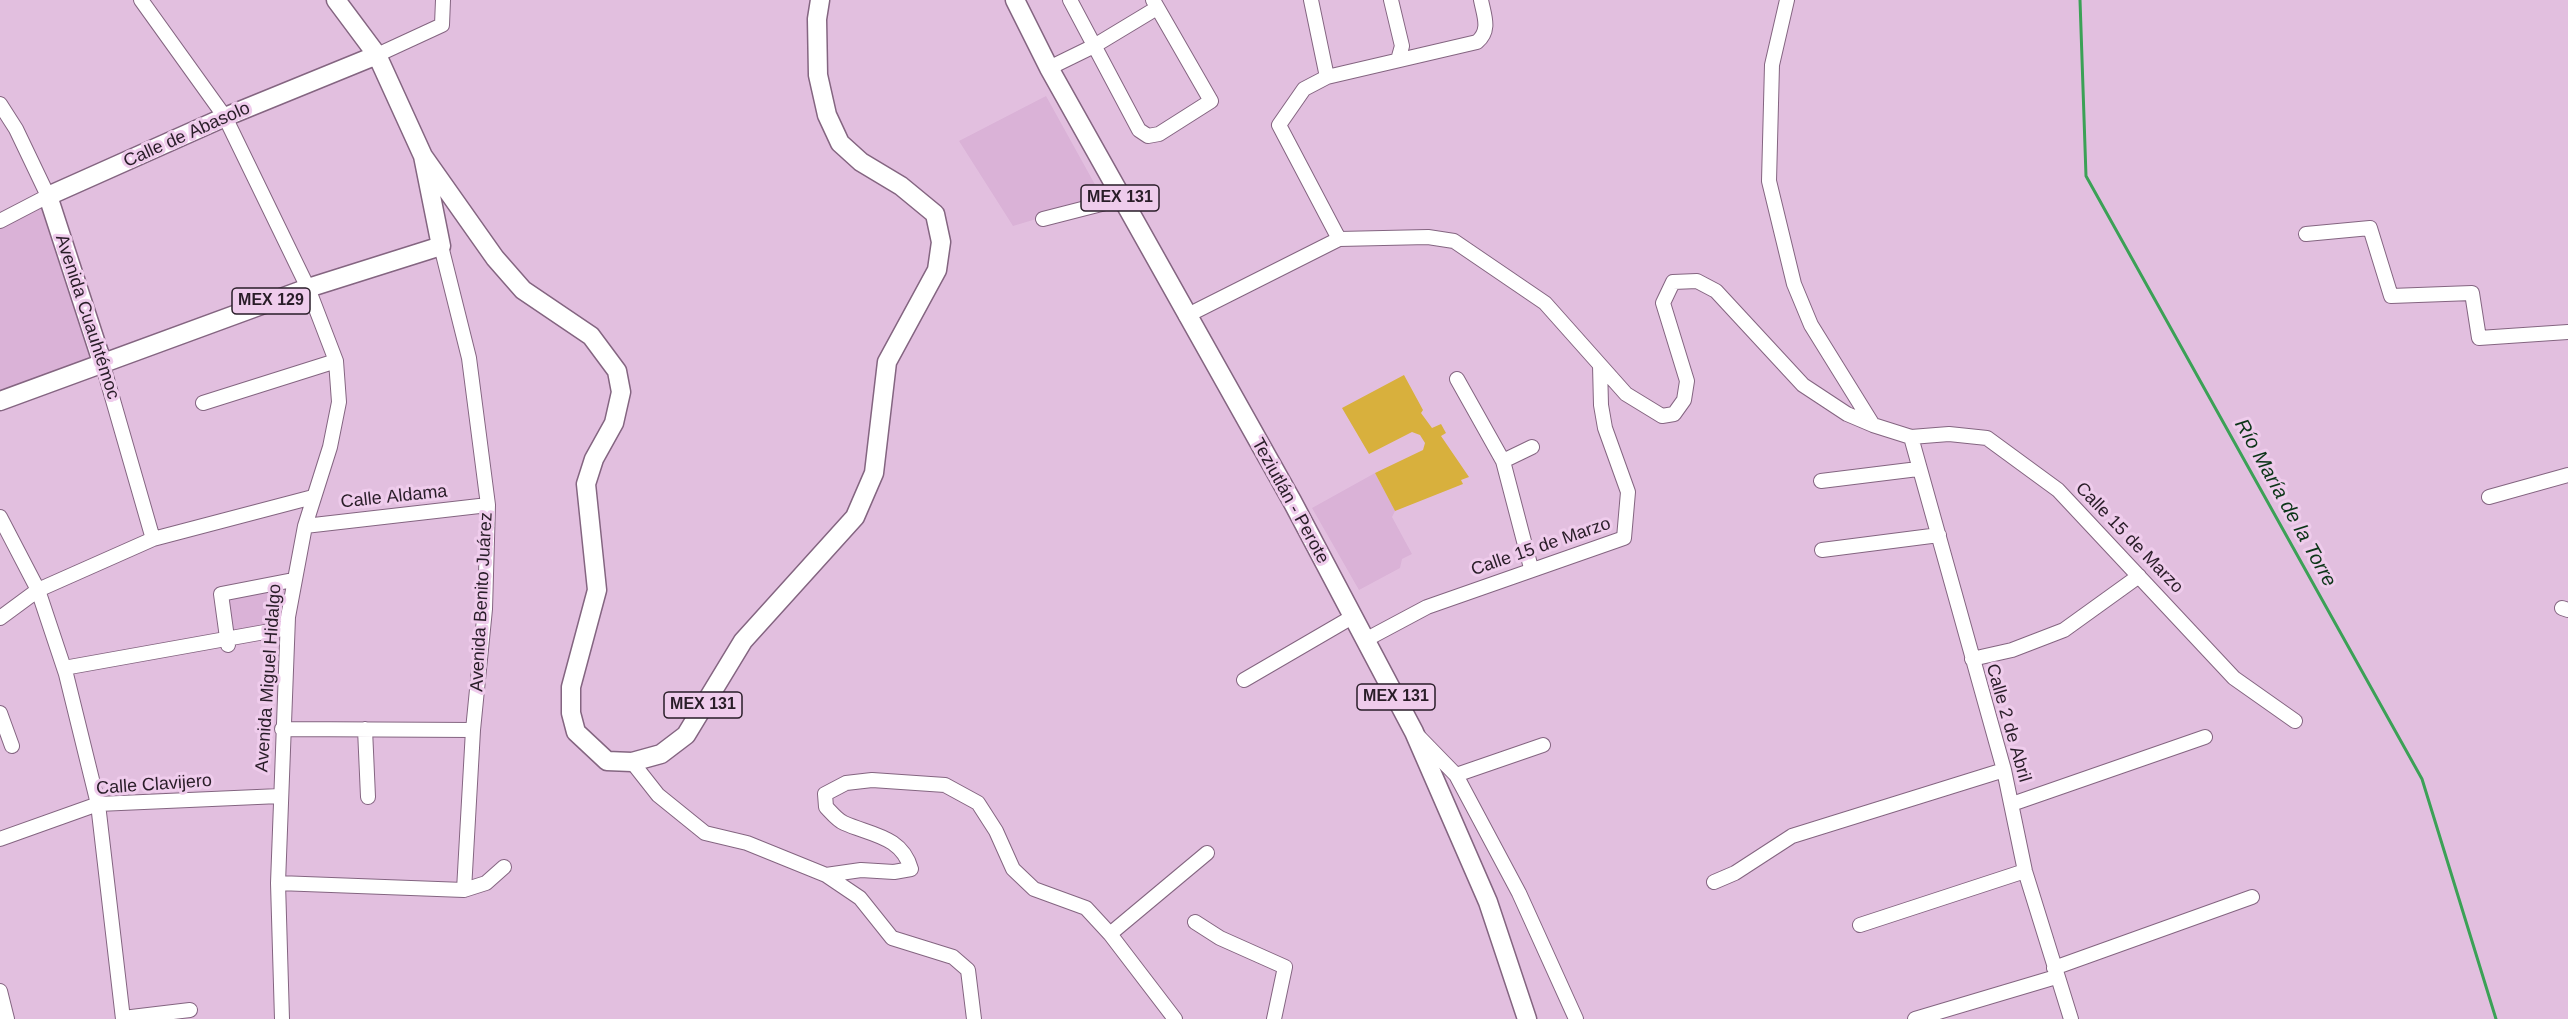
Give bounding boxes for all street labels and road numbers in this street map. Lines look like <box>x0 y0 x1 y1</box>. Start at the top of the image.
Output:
street label: Calle de Abasolo <box>120 97 254 173</box>
road number: MEX 131 <box>1081 185 1159 211</box>
street label: Avenida Cuauhtémoc <box>50 232 124 402</box>
road number: MEX 129 <box>232 288 310 314</box>
street label: Teziutlán - Perote <box>1247 435 1333 567</box>
street label: Calle 15 de Marzo <box>2070 478 2188 598</box>
street label: Calle Aldama <box>340 481 448 513</box>
street label: Avenida Benito Juárez <box>467 512 497 692</box>
street label: Calle 15 de Marzo <box>1468 513 1614 581</box>
street label: Avenida Miguel Hidalgo <box>252 583 286 773</box>
street label: Calle 2 de Abril <box>1981 661 2035 785</box>
road number: MEX 131 <box>1357 684 1435 710</box>
road number: MEX 131 <box>664 692 742 718</box>
street label: Calle Clavijero <box>95 770 213 800</box>

